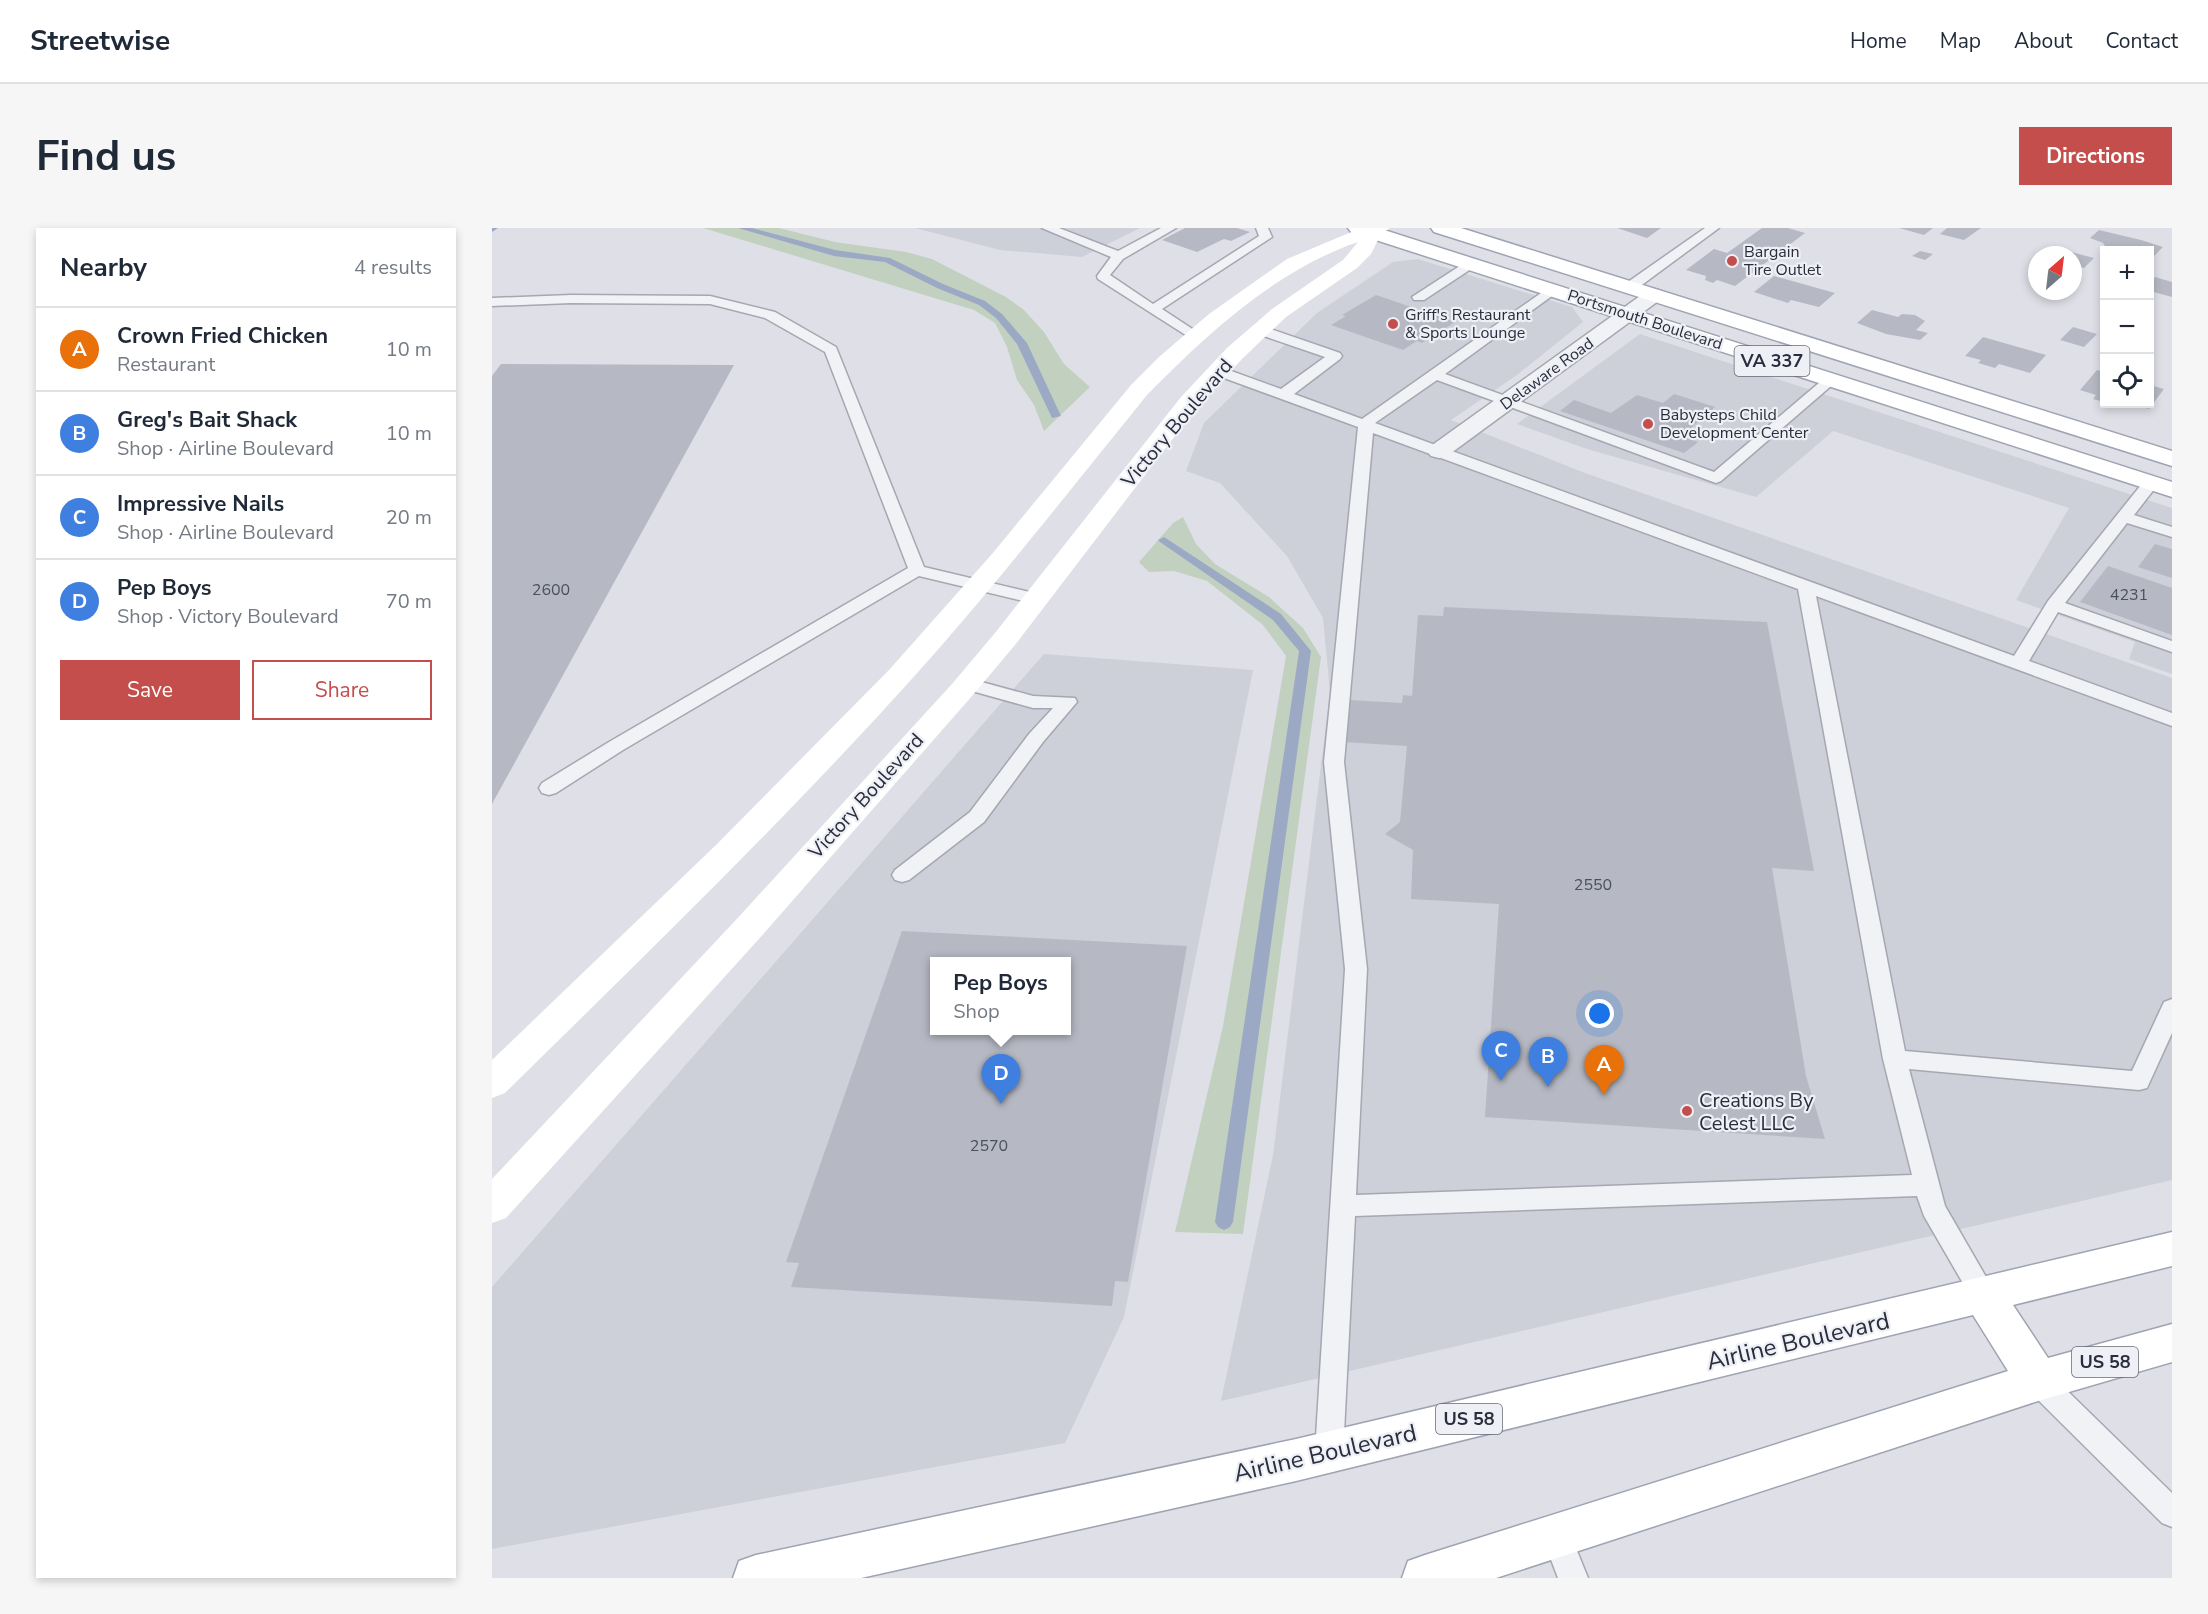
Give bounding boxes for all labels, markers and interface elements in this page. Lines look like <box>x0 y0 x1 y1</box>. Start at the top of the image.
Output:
text: Streetwise <box>30 22 170 60</box>
text: Home <box>1850 27 1907 55</box>
text: Map <box>1940 27 1981 55</box>
text: About <box>2014 27 2072 55</box>
text: Contact <box>2105 27 2178 55</box>
button: Directions <box>2019 127 2172 185</box>
text: Find us <box>36 128 176 185</box>
place label: Bargain Tire Outlet <box>1744 241 1822 281</box>
north arrow <box>2028 246 2082 300</box>
map controls <box>2100 246 2154 408</box>
button: + <box>2100 246 2154 300</box>
text: Nearby <box>60 250 147 285</box>
text: 4 results <box>354 254 432 281</box>
marker: Bargain Tire Outlet <box>1725 254 1739 268</box>
street label: Portsmouth Boulevard <box>1565 285 1725 355</box>
button: − <box>2100 300 2154 354</box>
place label: Griff's Restaurant & Sports Lounge <box>1405 304 1531 344</box>
marker: Griff's Restaurant & Sports Lounge <box>1386 317 1400 331</box>
text: Crown Fried Chicken <box>117 321 328 351</box>
street label: Delaware Road <box>1496 333 1598 415</box>
text: A <box>72 336 87 363</box>
text: 10 m <box>386 336 432 363</box>
road number: VA 337 <box>1734 346 1810 376</box>
text: Restaurant <box>117 351 215 378</box>
street label: Victory Boulevard <box>1114 353 1239 494</box>
button: locate <box>2100 354 2154 408</box>
place label: Babysteps Child Development Center <box>1660 404 1809 444</box>
text: Greg's Bait Shack <box>117 405 297 435</box>
marker: Babysteps Child Development Center <box>1641 417 1655 431</box>
text: B <box>73 420 86 447</box>
text: 10 m <box>386 420 432 447</box>
text: Shop · Airline Boulevard <box>117 435 334 462</box>
text: Impressive Nails <box>117 489 284 519</box>
text: C <box>73 504 86 531</box>
text: 20 m <box>386 504 432 531</box>
text: Shop · Airline Boulevard <box>117 519 334 546</box>
text: Pep Boys <box>117 573 212 603</box>
house number: 2600 <box>532 579 570 601</box>
house number: 4231 <box>2110 584 2148 606</box>
text: D <box>72 588 87 615</box>
text: 70 m <box>386 588 432 615</box>
text: Shop · Victory Boulevard <box>117 603 339 630</box>
button: Save <box>60 660 240 720</box>
button: Share <box>252 660 432 720</box>
street label: Victory Boulevard <box>802 727 930 865</box>
house number: 2550 <box>1574 874 1612 896</box>
popup <box>930 957 1071 1035</box>
text: Pep Boys <box>953 968 1048 998</box>
text: Shop <box>953 998 1000 1025</box>
your location <box>1585 999 1614 1028</box>
pin: C <box>1482 1032 1520 1081</box>
pin: B <box>1528 1038 1568 1087</box>
pin: A <box>1584 1046 1624 1095</box>
pin: D <box>982 1054 1020 1104</box>
place label: Creations By Celest LLC <box>1699 1087 1814 1137</box>
marker: Creations By Celest LLC <box>1680 1104 1694 1118</box>
house number: 2570 <box>970 1135 1008 1157</box>
street label: Airline Boulevard <box>1703 1304 1893 1378</box>
road number: US 58 <box>2072 1347 2138 1377</box>
road number: US 58 <box>1436 1404 1502 1434</box>
street label: Airline Boulevard <box>1230 1416 1420 1490</box>

